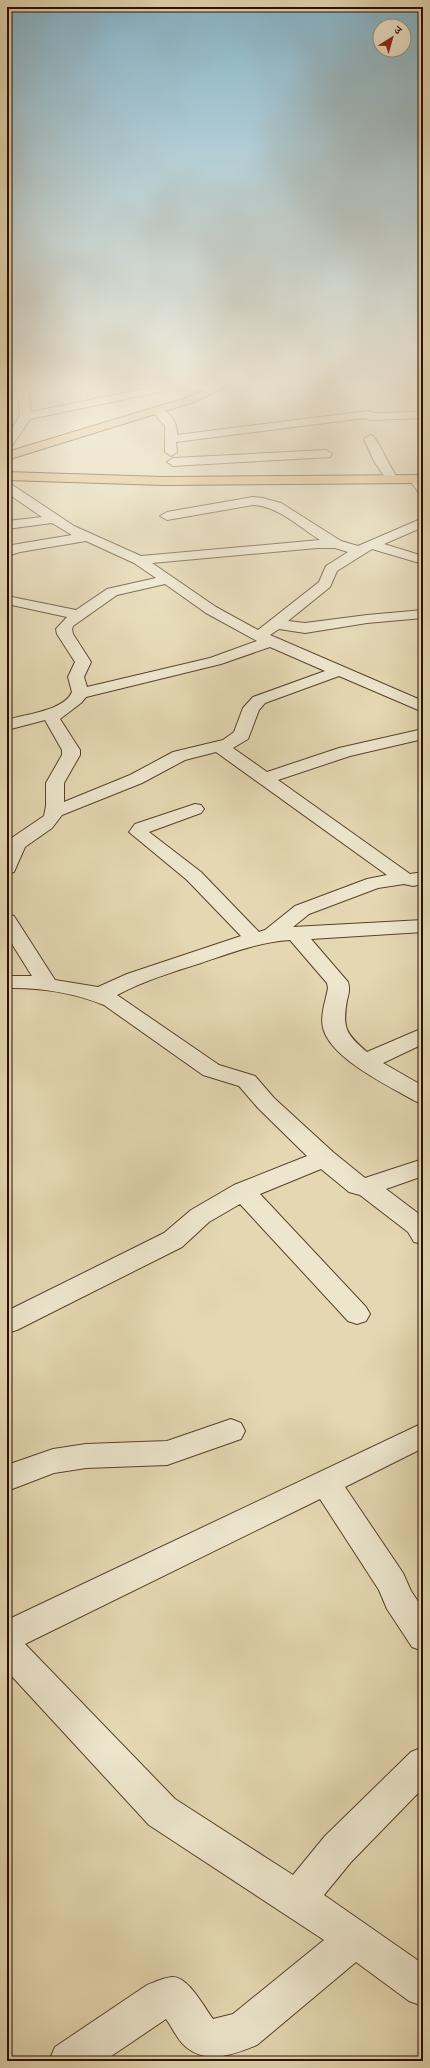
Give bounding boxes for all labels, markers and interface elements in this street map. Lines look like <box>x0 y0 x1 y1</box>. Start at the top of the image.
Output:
north arrow <box>372 18 412 58</box>
text: उ <box>390 22 406 39</box>

